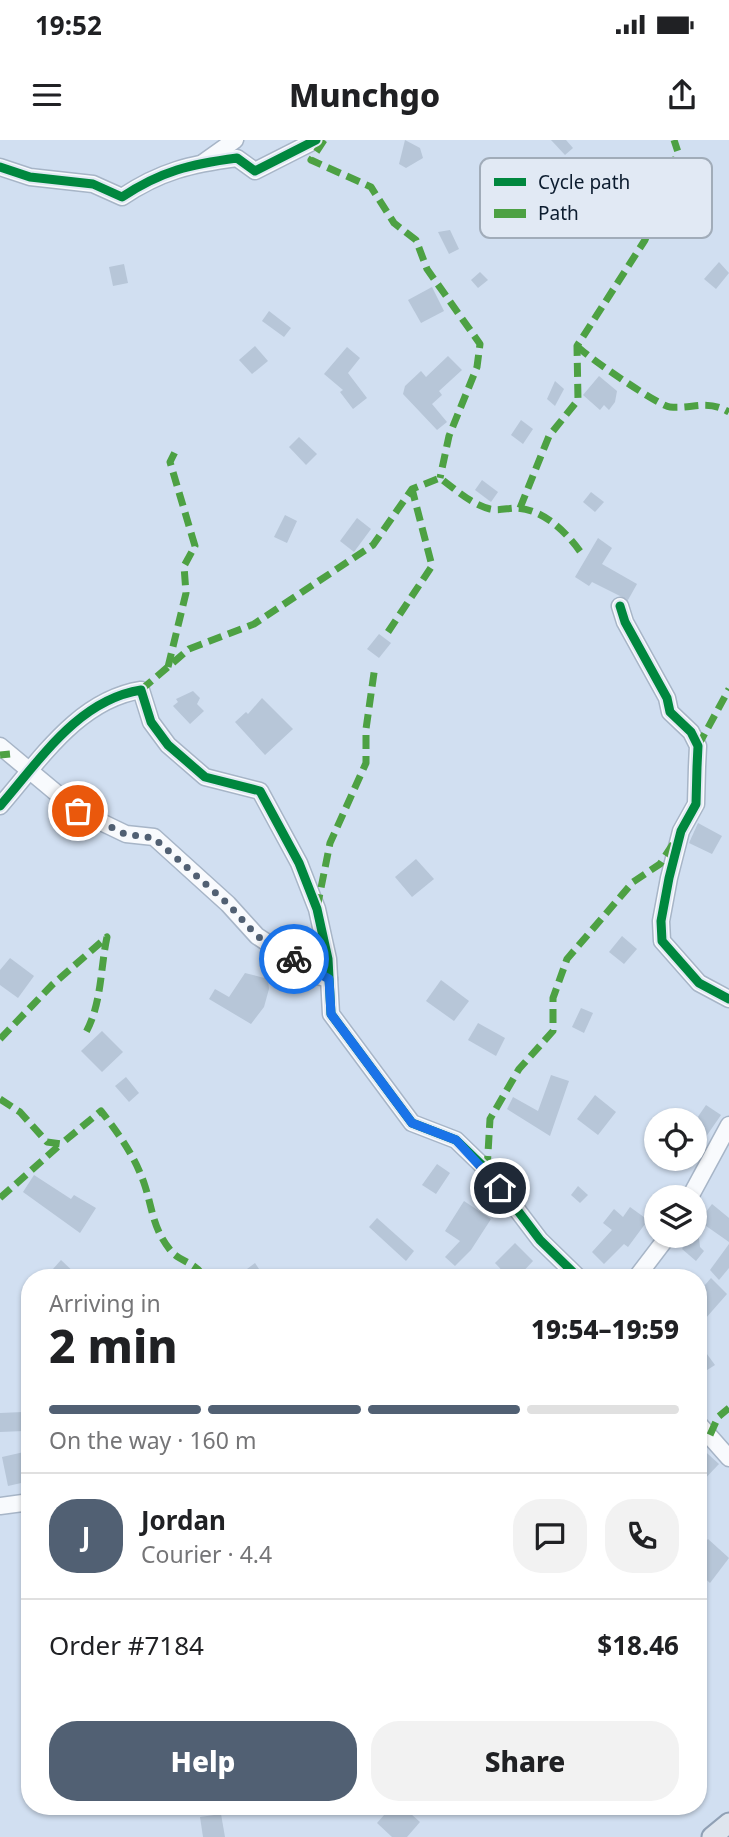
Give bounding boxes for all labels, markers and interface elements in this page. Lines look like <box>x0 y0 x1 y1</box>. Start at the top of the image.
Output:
text: 19:52 <box>35 7 102 43</box>
text: Munchgo <box>289 73 440 116</box>
icon: menu <box>28 76 66 114</box>
icon: share <box>663 76 701 114</box>
legend <box>480 158 712 238</box>
text: Cycle path <box>538 169 630 195</box>
text: Path <box>538 200 579 226</box>
pin <box>48 781 108 841</box>
icon: bag <box>59 792 97 830</box>
courier <box>259 924 329 994</box>
icon: bike <box>275 940 313 978</box>
map controls <box>644 1108 707 1248</box>
button: locate <box>644 1108 707 1171</box>
pin <box>470 1158 530 1218</box>
icon: home <box>481 1169 519 1207</box>
button: layers <box>644 1185 707 1248</box>
text: Arriving in <box>49 1287 161 1319</box>
text: 19:54–19:59 <box>531 1311 679 1347</box>
text: 2 min <box>49 1314 178 1376</box>
text: On the way · 160 m <box>49 1424 256 1456</box>
button: chat <box>513 1499 587 1573</box>
button: phone <box>605 1499 679 1573</box>
text: Jordan <box>141 1502 226 1538</box>
text: J <box>82 1518 90 1554</box>
text: Courier · 4.4 <box>141 1538 272 1570</box>
text: Order #7184 <box>49 1627 204 1663</box>
text: $18.46 <box>597 1627 679 1663</box>
button: Help <box>49 1721 357 1801</box>
button: Share <box>371 1721 679 1801</box>

